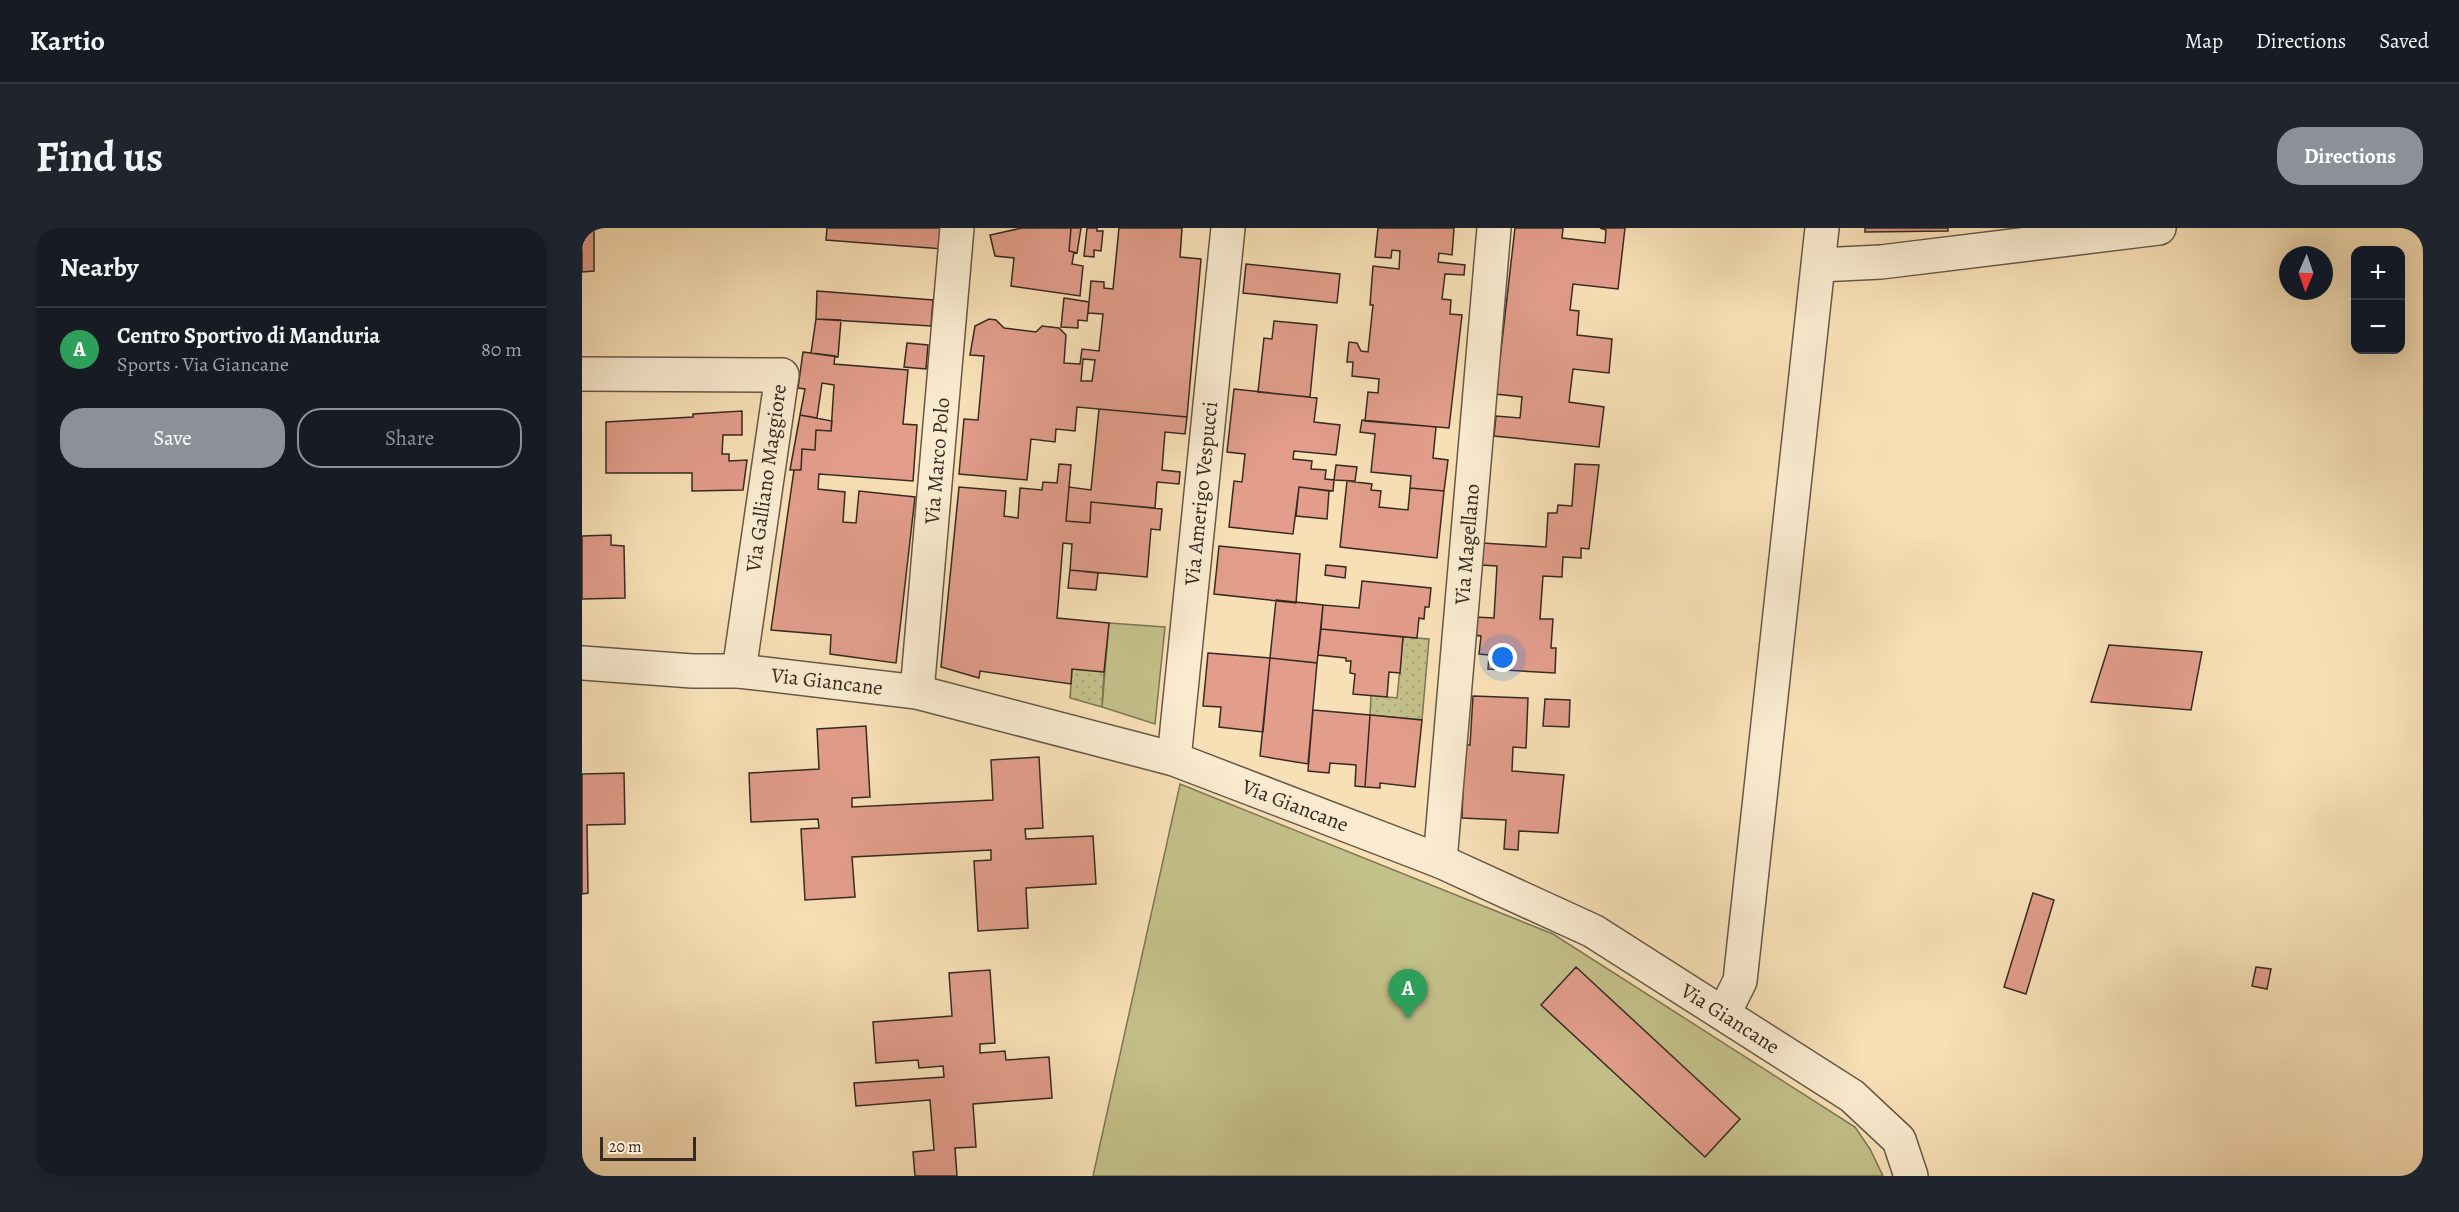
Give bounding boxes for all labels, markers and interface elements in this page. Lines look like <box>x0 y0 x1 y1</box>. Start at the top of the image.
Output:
text: Kartio <box>30 22 105 60</box>
text: Map <box>2185 27 2223 55</box>
text: Directions <box>2256 27 2346 55</box>
text: Saved <box>2379 27 2429 55</box>
button: Directions <box>2277 127 2423 185</box>
text: Find us <box>36 128 163 185</box>
north arrow <box>2279 246 2333 300</box>
map controls <box>2351 246 2405 354</box>
button: + <box>2351 246 2405 300</box>
text: Nearby <box>60 250 139 285</box>
button: − <box>2351 300 2405 354</box>
text: Centro Sportivo di Manduria <box>117 321 380 351</box>
text: A <box>73 336 86 363</box>
text: 80 m <box>481 336 522 363</box>
text: Sports · Via Giancane <box>117 351 289 378</box>
street label: Via Galliano Maggiore <box>739 382 793 575</box>
street label: Via Marco Polo <box>917 396 956 526</box>
street label: Via Amerigo Vespucci <box>1178 400 1224 588</box>
button: Save <box>60 408 285 468</box>
button: Share <box>297 408 522 468</box>
street label: Via Magellano <box>1448 483 1486 607</box>
your location <box>1488 643 1517 672</box>
street label: Via Giancane <box>769 661 884 702</box>
street label: Via Giancane <box>1237 772 1353 839</box>
pin: A <box>1388 970 1428 1019</box>
street label: Via Giancane <box>1675 976 1785 1060</box>
scale bar <box>600 1134 696 1162</box>
text: 20 m <box>609 1136 642 1158</box>

